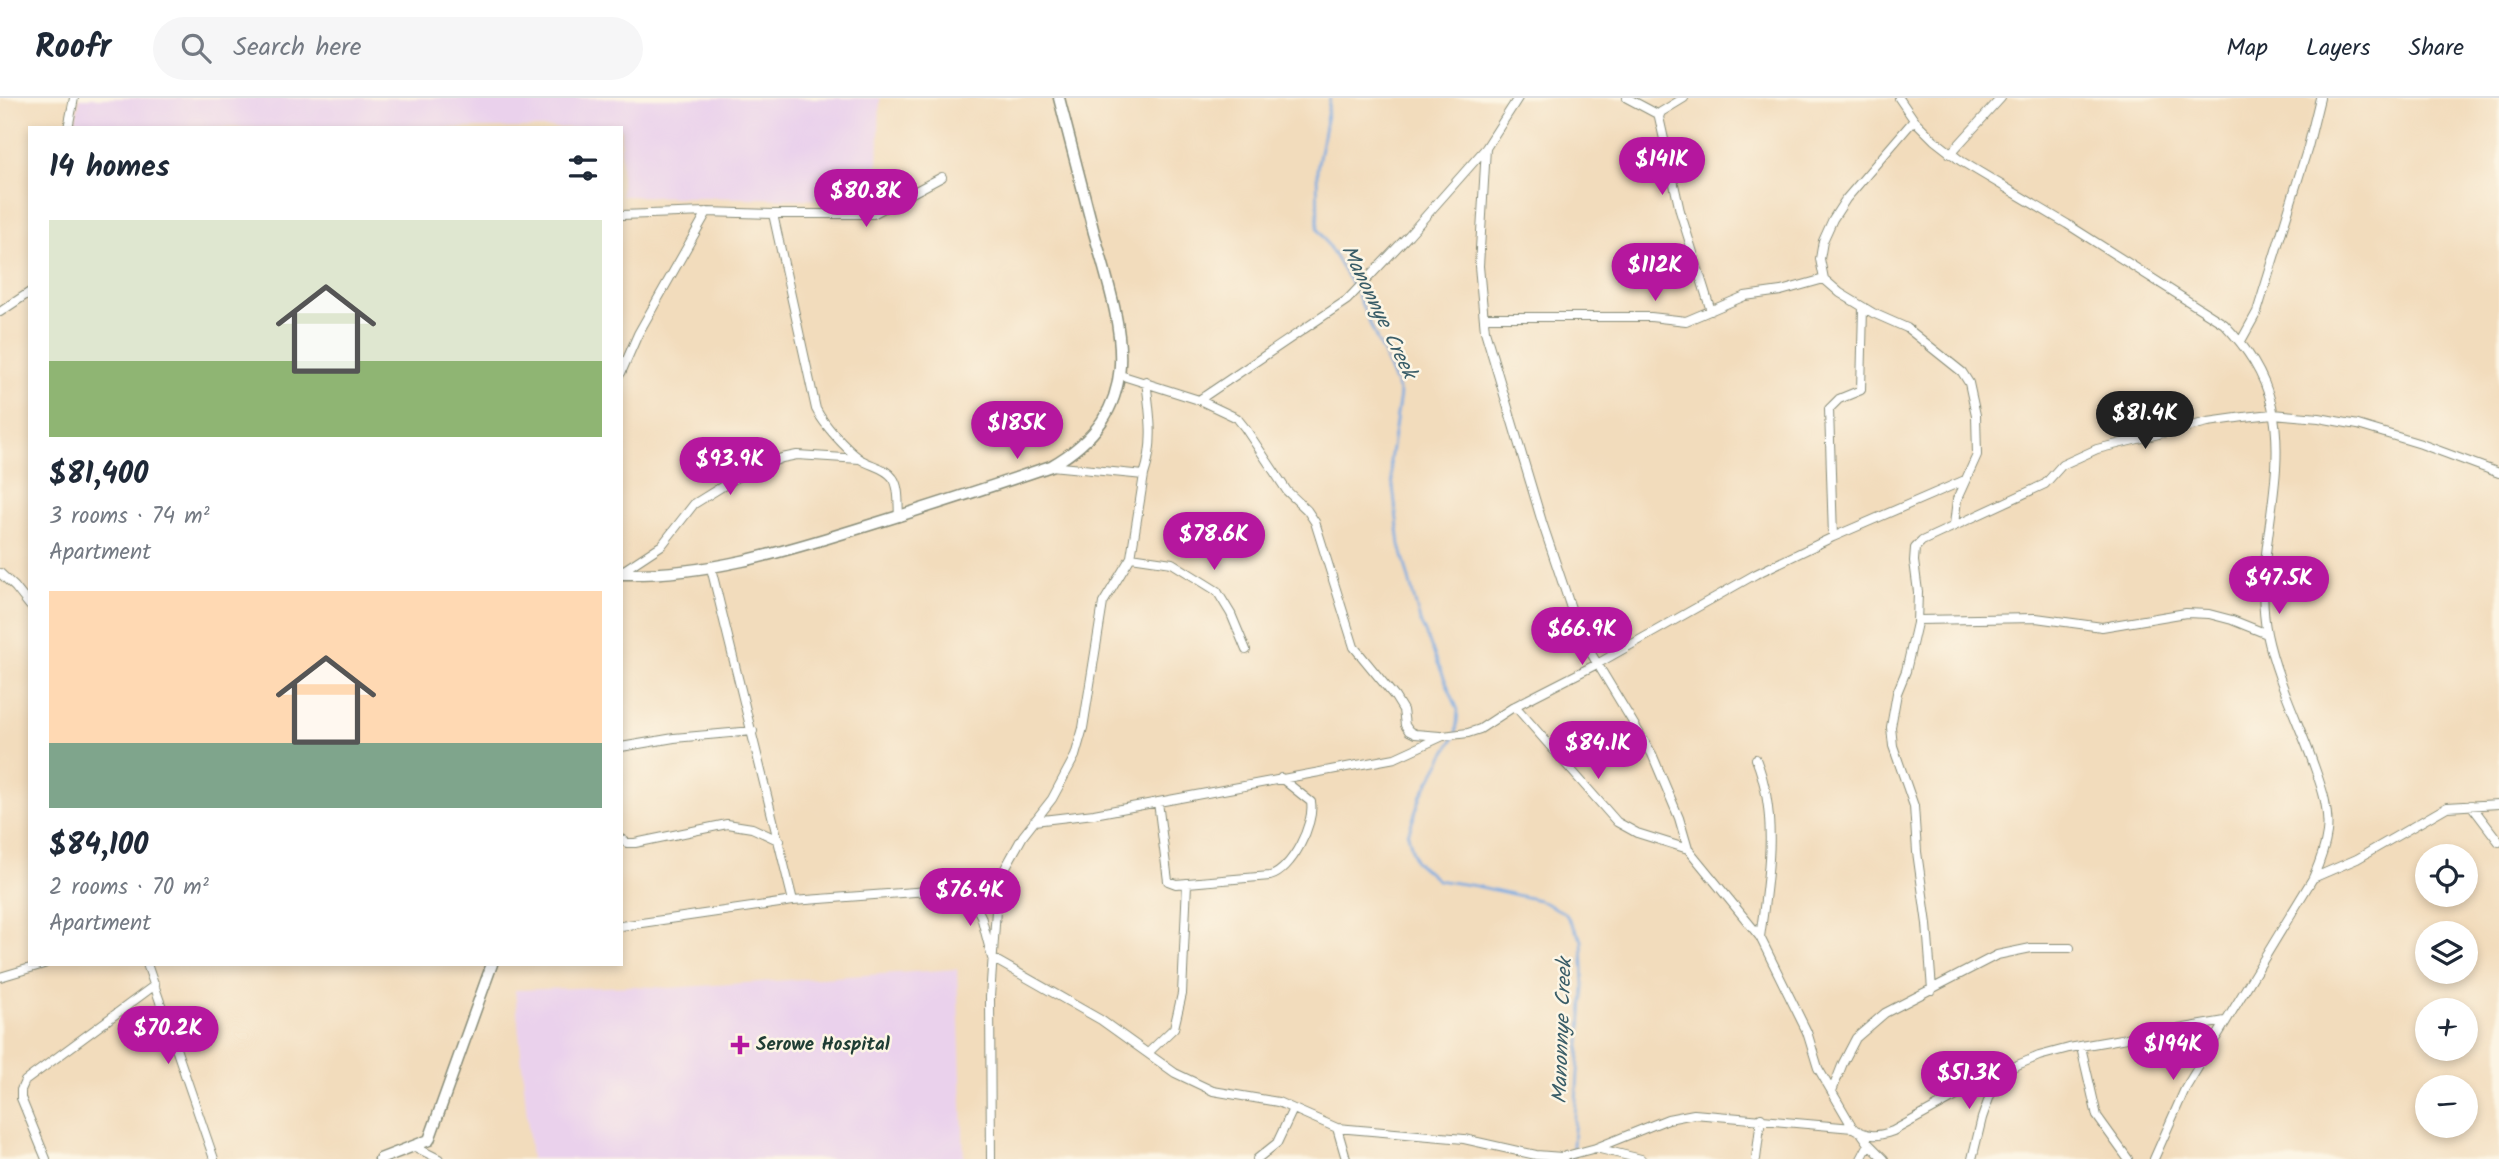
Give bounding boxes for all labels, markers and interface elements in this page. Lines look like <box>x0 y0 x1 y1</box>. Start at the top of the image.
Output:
search box <box>153 17 643 80</box>
text: Roofr <box>35 22 111 75</box>
text: Search here <box>233 27 361 69</box>
icon: search <box>177 29 215 67</box>
text: Map <box>2226 29 2268 68</box>
text: Layers <box>2306 29 2370 68</box>
text: Share <box>2408 29 2464 68</box>
pin: $141K <box>1613 138 1711 197</box>
text: $141K <box>1635 142 1689 178</box>
text: 14 homes <box>49 144 170 192</box>
icon: filters <box>564 149 602 187</box>
pin: $80.8K <box>809 170 923 229</box>
text: $80.8K <box>830 174 902 210</box>
water label: Manonnye Creek <box>1331 239 1426 387</box>
pin: $112K <box>1606 244 1704 303</box>
text: $112K <box>1628 248 1682 284</box>
icon: home <box>263 266 389 392</box>
pin: $81.4K <box>2088 392 2202 451</box>
text: $81.4K <box>2112 396 2178 432</box>
pin: $185K <box>968 402 1066 461</box>
text: $185K <box>987 406 1047 442</box>
pin: $93.9K <box>673 438 787 497</box>
text: $93.9K <box>696 442 764 478</box>
text: $81,400 <box>49 451 149 499</box>
text: 3 rooms · 74 m² <box>49 499 210 535</box>
pin: $78.6K <box>1157 512 1271 572</box>
text: $78.6K <box>1179 517 1249 553</box>
text: Apartment <box>49 535 151 571</box>
pin: $47.5K <box>2222 556 2336 616</box>
text: $47.5K <box>2245 561 2313 597</box>
pin: $66.9K <box>1525 608 1639 667</box>
text: $66.9K <box>1547 612 1617 648</box>
icon: home <box>263 637 389 763</box>
pin: $84.1K <box>1541 722 1655 781</box>
text: $84.1K <box>1565 726 1631 762</box>
text: $84,100 <box>49 822 149 870</box>
map controls <box>2415 844 2478 1138</box>
button: locate <box>2415 844 2478 907</box>
pin: $76.4K <box>913 868 1027 928</box>
text: 2 rooms · 70 m² <box>49 870 209 906</box>
text: $76.4K <box>936 873 1004 909</box>
text: Apartment <box>49 906 151 942</box>
button: layers <box>2415 921 2478 984</box>
water label: Manonnye Creek <box>1544 955 1582 1104</box>
button: + <box>2415 998 2478 1061</box>
pin: $70.2K <box>111 1006 225 1066</box>
text: $70.2K <box>134 1011 202 1047</box>
pin: $194K <box>2124 1023 2222 1082</box>
text: $194K <box>2144 1027 2202 1063</box>
place label: Serowe Hospital <box>756 1030 891 1060</box>
marker: Serowe Hospital <box>730 1035 750 1055</box>
pin: $51.3K <box>1912 1052 2026 1111</box>
text: $51.3K <box>1937 1056 2001 1092</box>
button: − <box>2415 1075 2478 1138</box>

